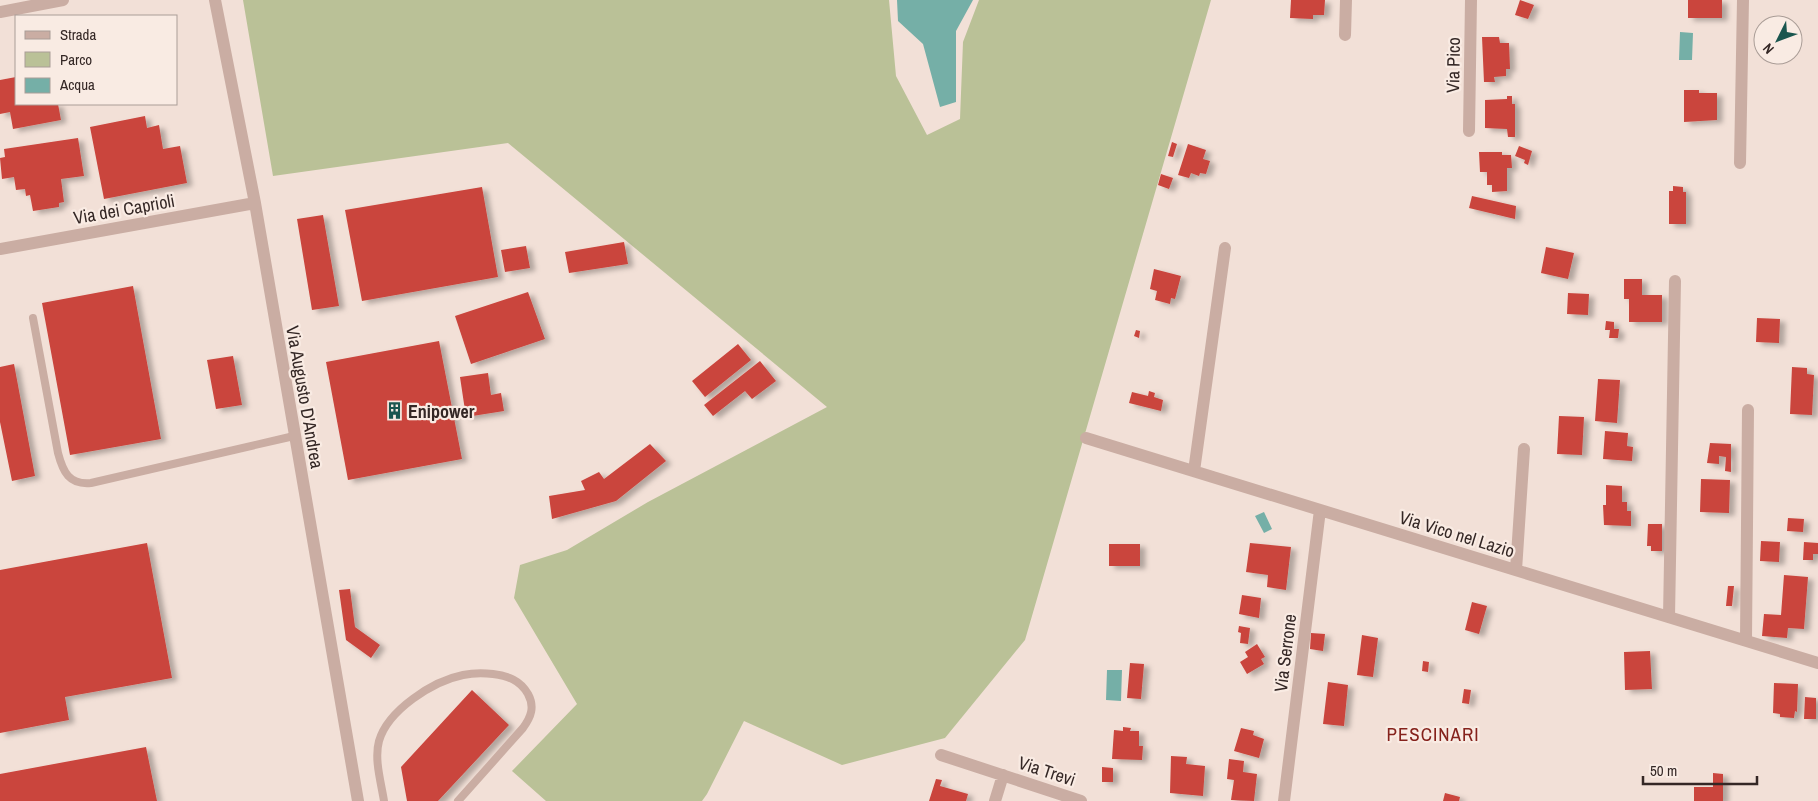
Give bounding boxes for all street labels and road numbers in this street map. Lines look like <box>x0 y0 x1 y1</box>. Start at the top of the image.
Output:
street label: Via Pico <box>1440 37 1466 93</box>
street label: Via dei Caprioli <box>71 188 177 230</box>
street label: Via Augusto D'Andrea <box>280 324 330 470</box>
street label: Via Vico nel Lazio <box>1396 505 1518 563</box>
street label: Via Serrone <box>1268 613 1302 693</box>
street label: Via Trevi <box>1015 750 1079 792</box>

